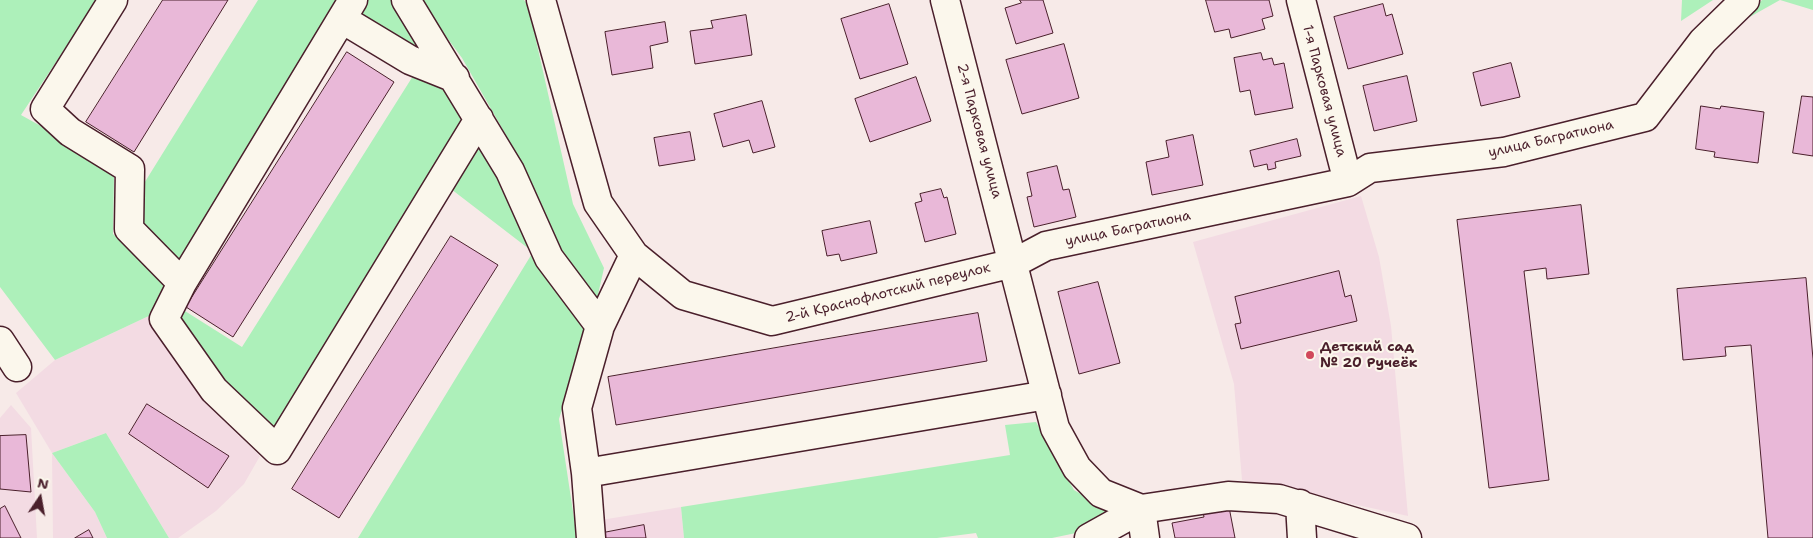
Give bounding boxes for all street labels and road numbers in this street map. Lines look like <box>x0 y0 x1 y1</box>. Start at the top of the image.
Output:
street label: 1-я Парковая улица <box>1298 23 1350 159</box>
street label: 2-я Парковая улица <box>953 62 1005 200</box>
street label: улица Багратиона <box>1487 116 1615 162</box>
street label: улица Багратиона <box>1064 207 1192 251</box>
street label: 2-й Краснофлотский переулок <box>784 259 992 327</box>

